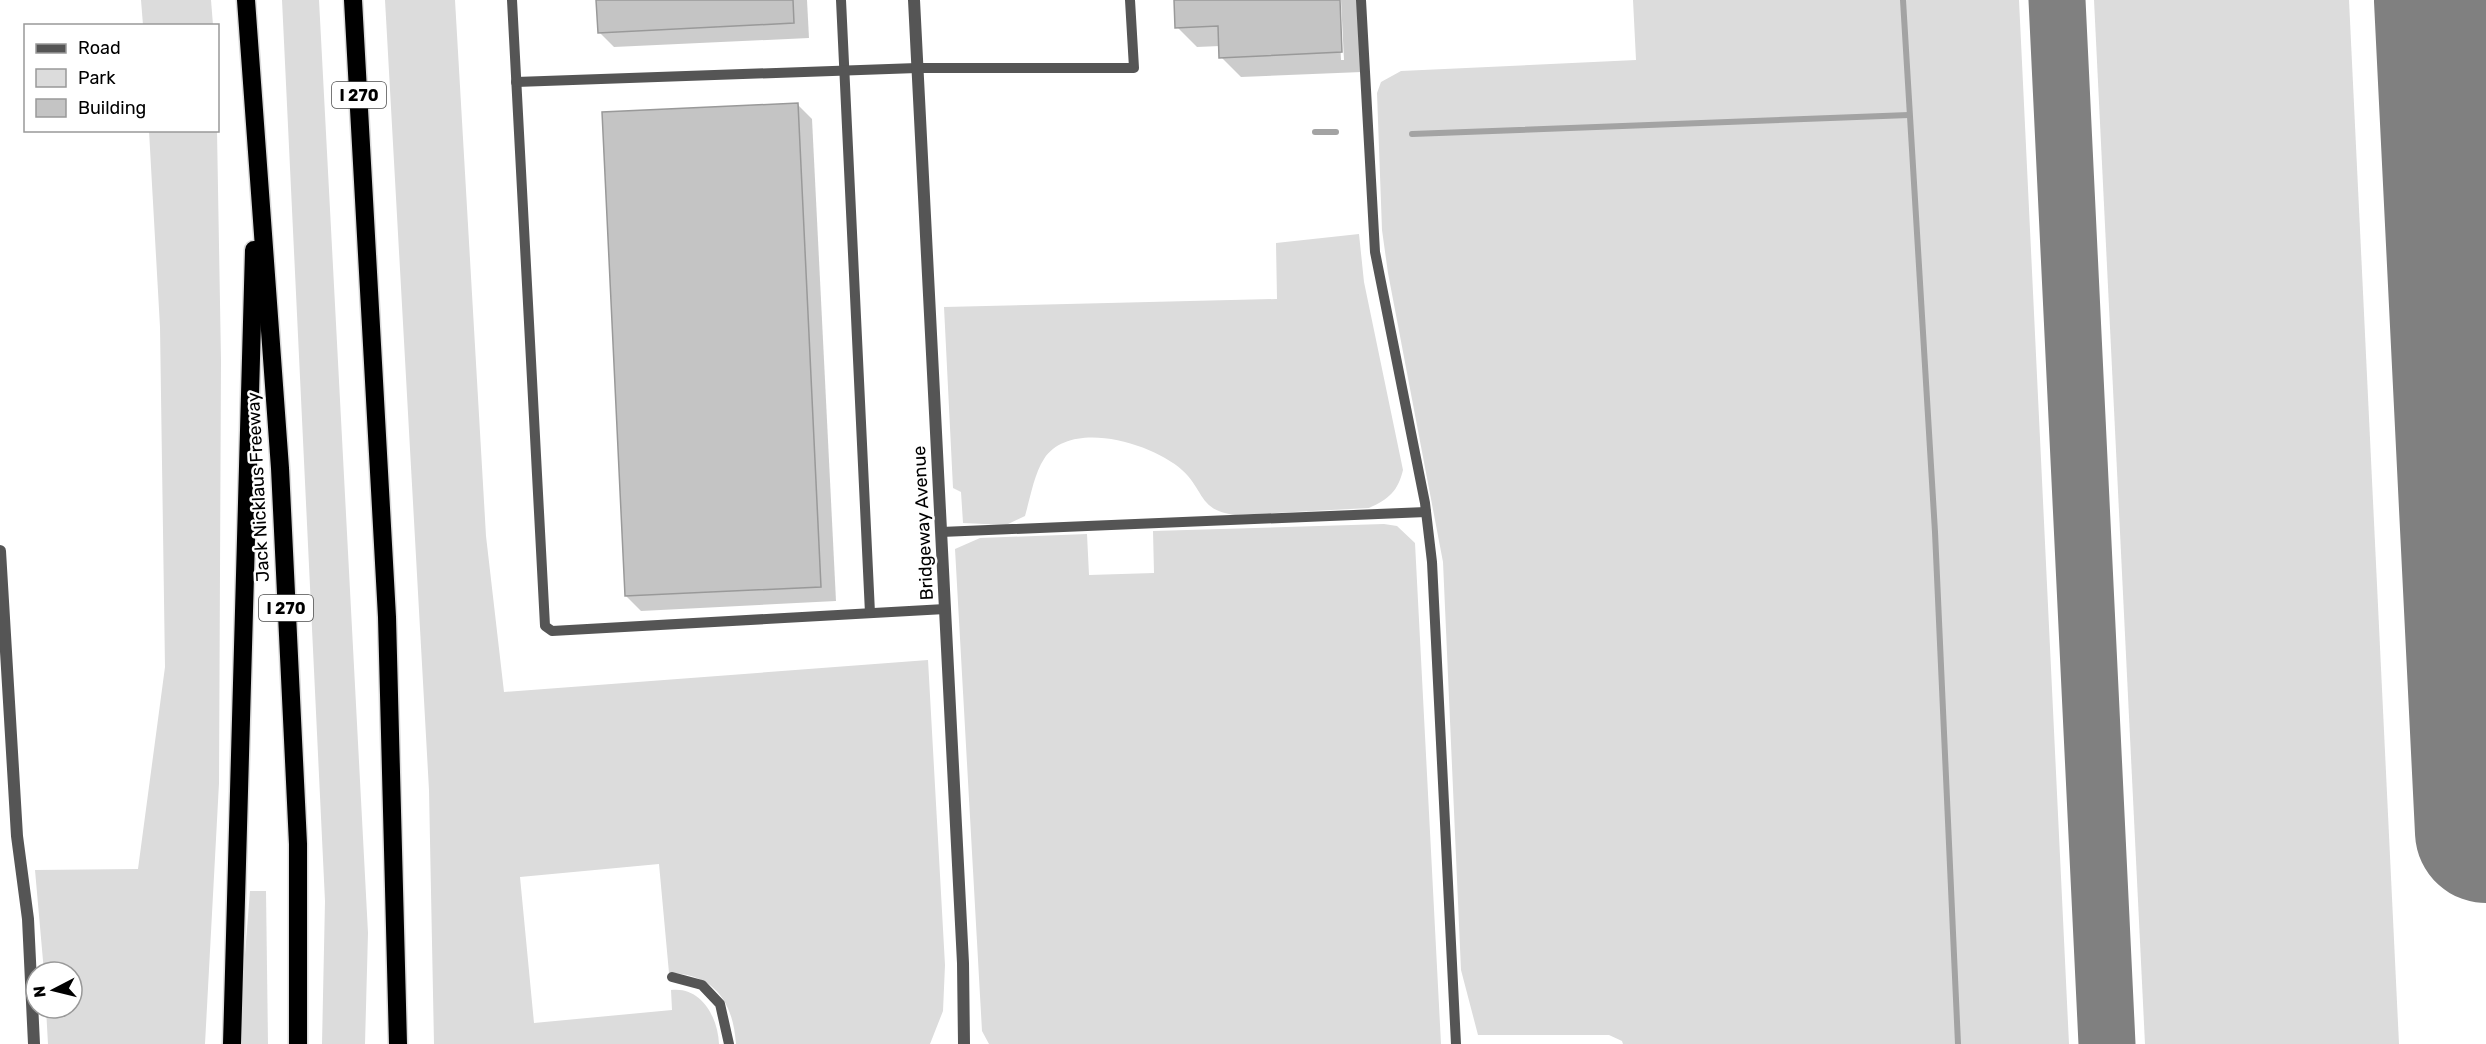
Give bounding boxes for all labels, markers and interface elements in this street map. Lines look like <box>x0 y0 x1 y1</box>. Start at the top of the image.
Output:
legend <box>24 24 219 132</box>
text: Road <box>78 37 121 59</box>
text: Park <box>78 67 116 89</box>
road number: I 270 <box>332 82 386 108</box>
text: Building <box>78 97 146 119</box>
street label: Jack Nicklaus Freeway <box>242 391 274 583</box>
street label: Bridgeway Avenue <box>908 445 938 601</box>
road number: I 270 <box>259 595 313 621</box>
north arrow <box>24 960 84 1020</box>
text: N <box>29 985 50 999</box>

